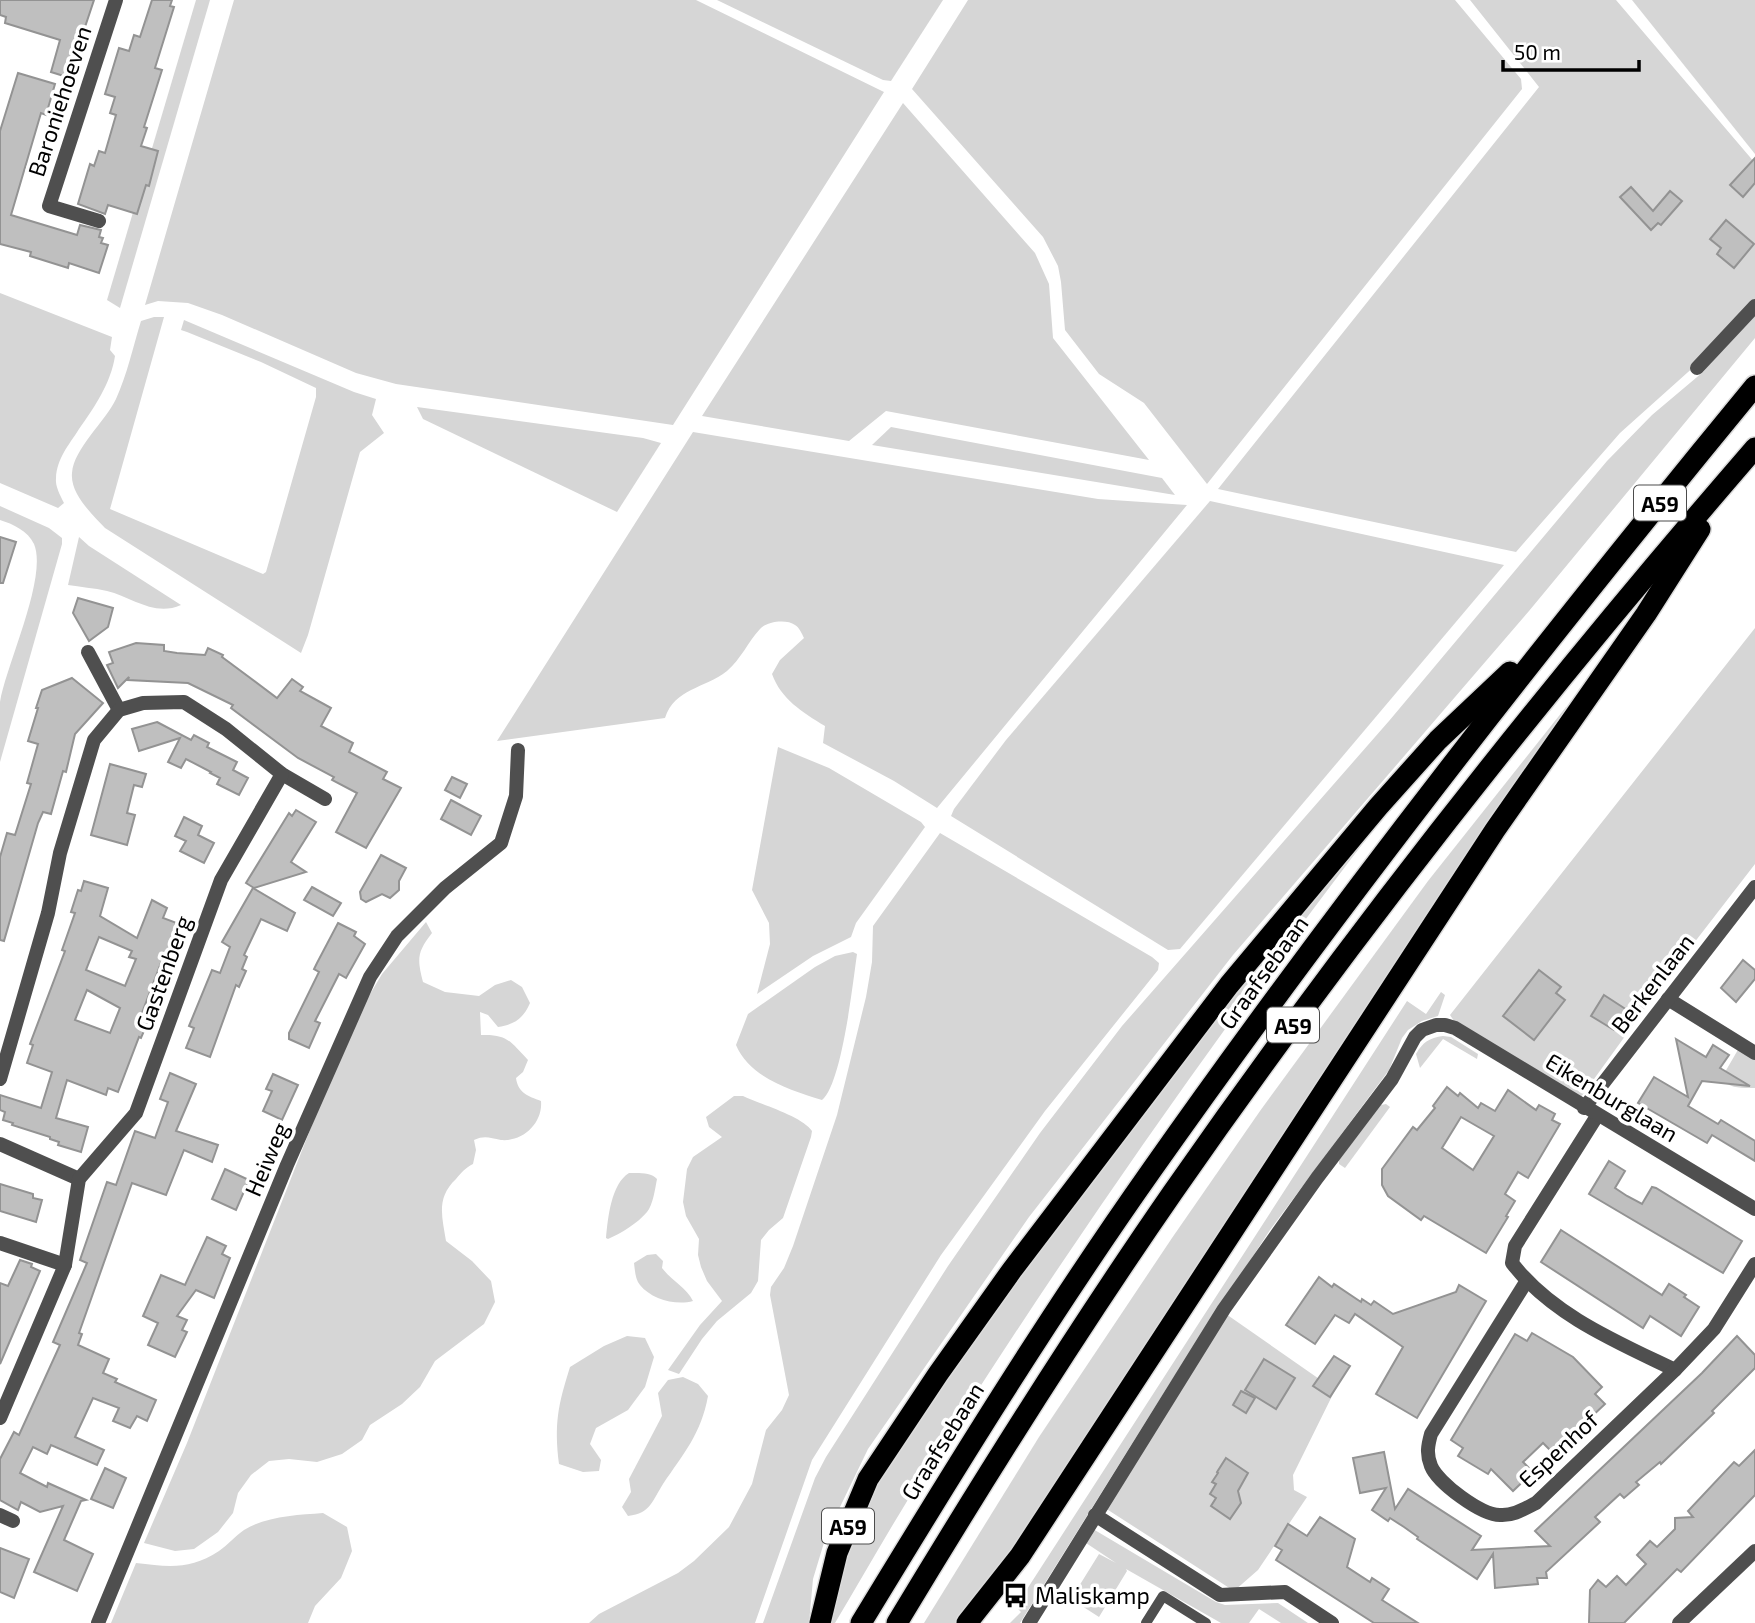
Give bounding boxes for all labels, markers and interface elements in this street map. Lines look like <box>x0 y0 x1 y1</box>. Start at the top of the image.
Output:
street label: Baroniehoeven <box>21 22 97 180</box>
scale bar <box>1503 28 1640 72</box>
text: 50 m <box>1514 39 1561 64</box>
road number: A59 <box>1634 486 1686 520</box>
street label: Graafsebaan <box>1212 910 1314 1034</box>
street label: Gastenberg <box>129 911 197 1034</box>
street label: Berkenlaan <box>1605 928 1699 1038</box>
road number: A59 <box>1267 1007 1319 1042</box>
street label: Eikenburglaan <box>1541 1047 1683 1147</box>
street label: Heiweg <box>238 1118 294 1200</box>
street label: Graafsebaan <box>895 1377 989 1505</box>
street label: Espenhof <box>1512 1404 1605 1493</box>
road number: A59 <box>822 1508 874 1544</box>
bus stop icon: Maliskamp <box>1001 1581 1029 1609</box>
place label: Maliskamp <box>1035 1581 1150 1609</box>

